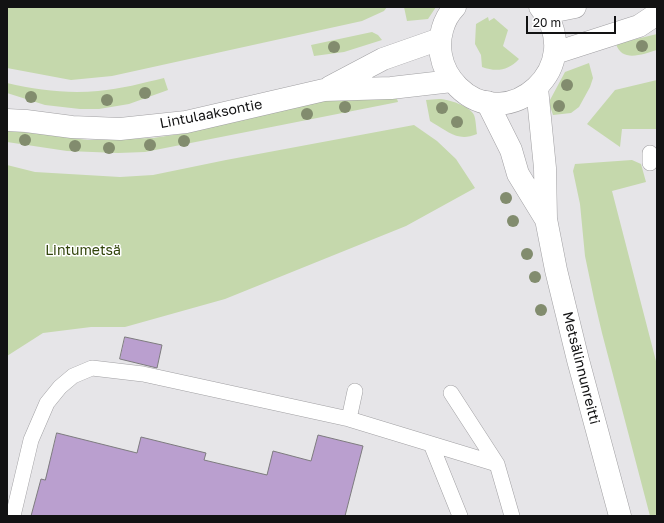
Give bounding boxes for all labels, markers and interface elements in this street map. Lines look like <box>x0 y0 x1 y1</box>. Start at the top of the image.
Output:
scale bar <box>528 8 618 34</box>
text: 20 m <box>533 15 561 30</box>
street label: Lintulaaksontie <box>158 96 264 132</box>
park label: Lintumetsä <box>45 243 121 259</box>
street label: Metsälinnunreitti <box>559 310 603 426</box>

